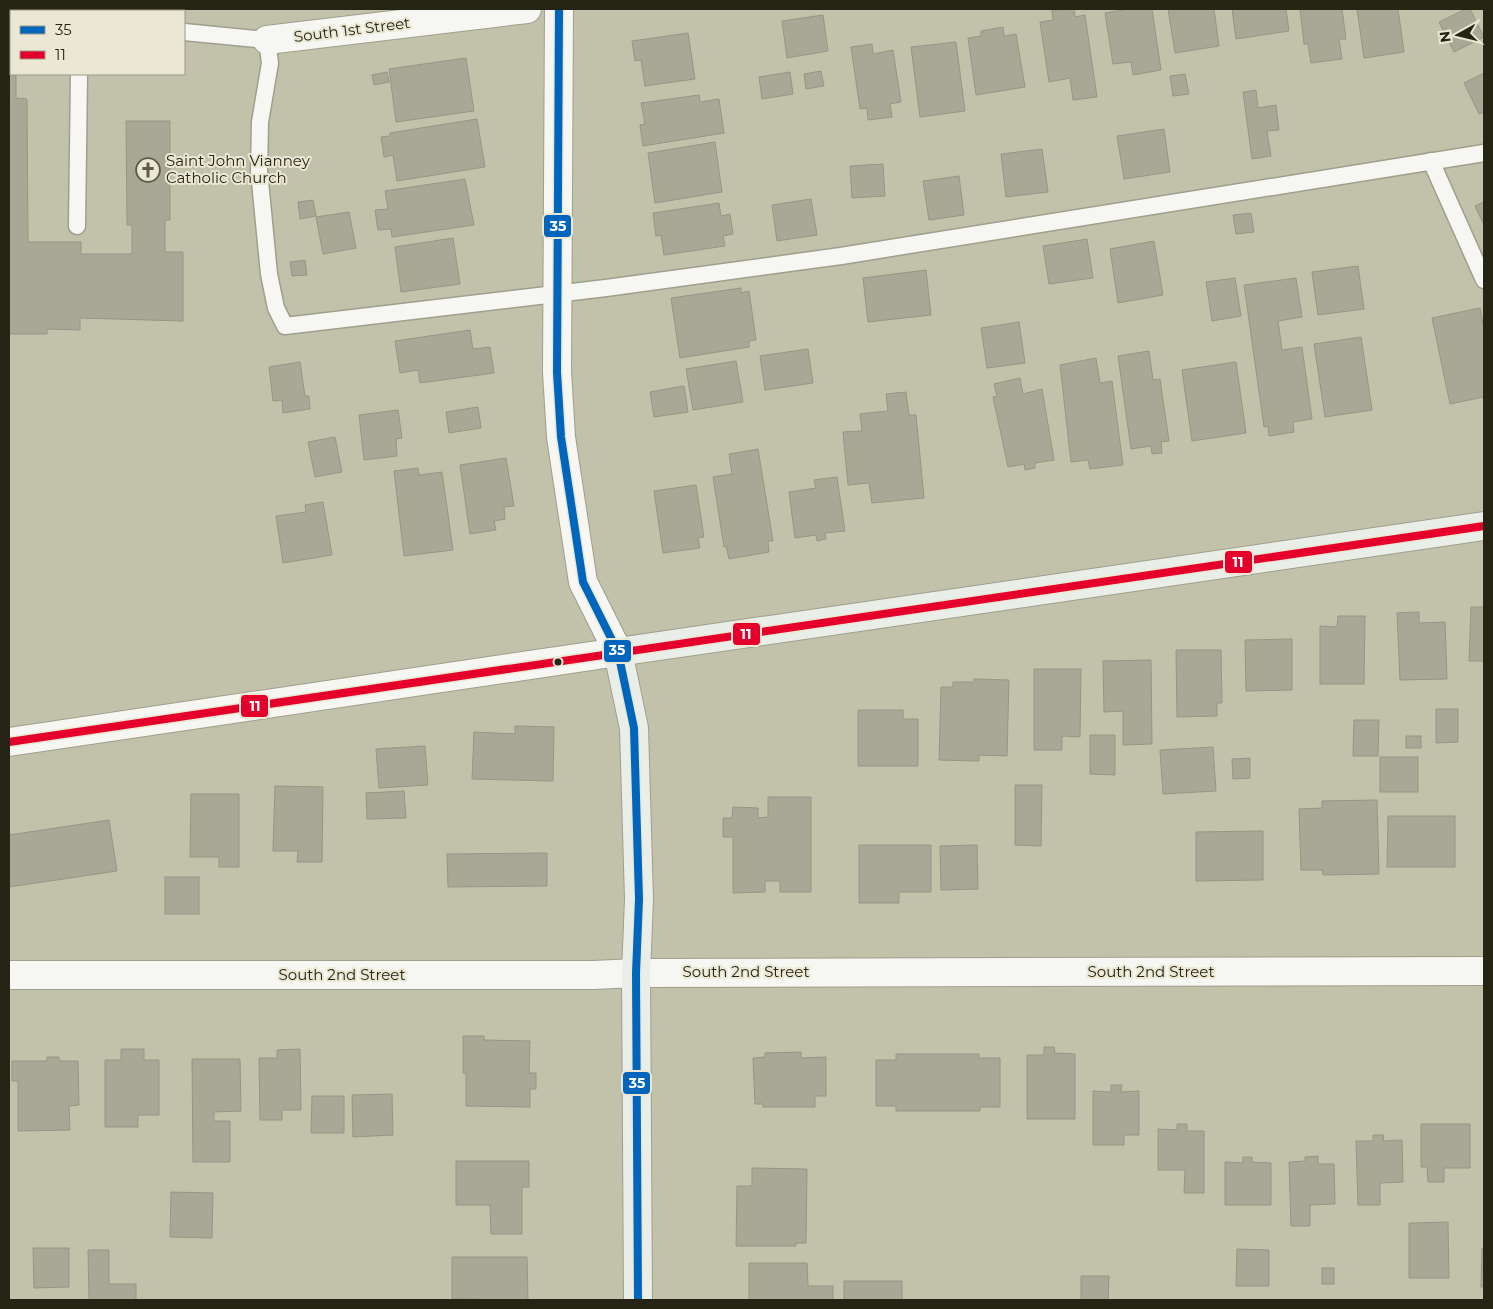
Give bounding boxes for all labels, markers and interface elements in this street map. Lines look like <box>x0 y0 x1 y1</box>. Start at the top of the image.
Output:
legend <box>10 10 185 75</box>
north arrow <box>1433 10 1483 60</box>
street label: South 1st Street <box>293 13 411 46</box>
text: 35 <box>55 20 72 39</box>
text: N <box>1435 30 1455 44</box>
text: 11 <box>55 45 66 64</box>
place label: Saint John Vianney Catholic Church <box>166 151 311 187</box>
church icon: Saint John Vianney Catholic Church <box>135 157 161 183</box>
line badge: 35 <box>543 214 572 238</box>
text: 35 <box>549 217 566 235</box>
line badge: 11 <box>1224 550 1253 574</box>
text: 11 <box>1233 553 1243 571</box>
line badge: 11 <box>732 622 761 646</box>
text: 11 <box>741 625 751 643</box>
line badge: 35 <box>603 639 632 663</box>
text: 35 <box>608 641 625 659</box>
unlabelled marker <box>553 657 563 667</box>
line badge: 11 <box>240 694 269 718</box>
text: 11 <box>250 697 260 715</box>
street label: South 2nd Street <box>683 962 809 981</box>
street label: South 2nd Street <box>1088 962 1214 981</box>
street label: South 2nd Street <box>279 965 405 984</box>
line badge: 35 <box>622 1071 651 1095</box>
text: 35 <box>628 1074 645 1092</box>

